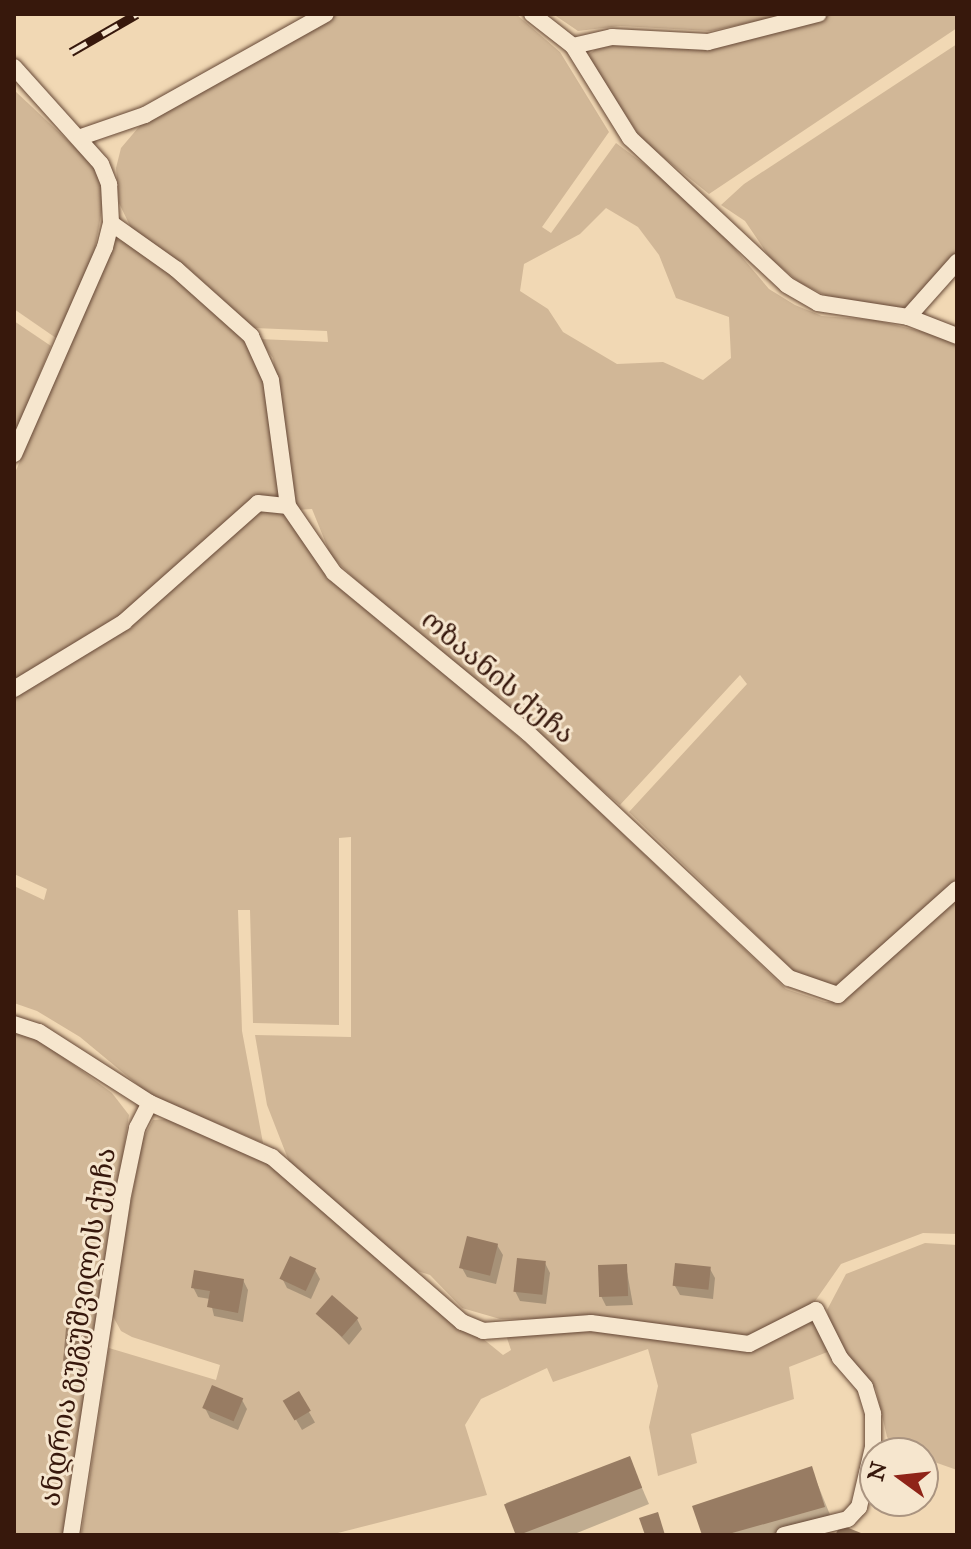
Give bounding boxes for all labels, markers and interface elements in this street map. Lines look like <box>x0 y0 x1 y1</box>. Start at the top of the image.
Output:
street label: ოზაანის ქუჩა <box>414 603 582 751</box>
street label: ანდრია გუგუშვილის ქუჩა <box>33 1145 123 1509</box>
north arrow <box>859 1437 939 1517</box>
text: N <box>862 1459 893 1484</box>

